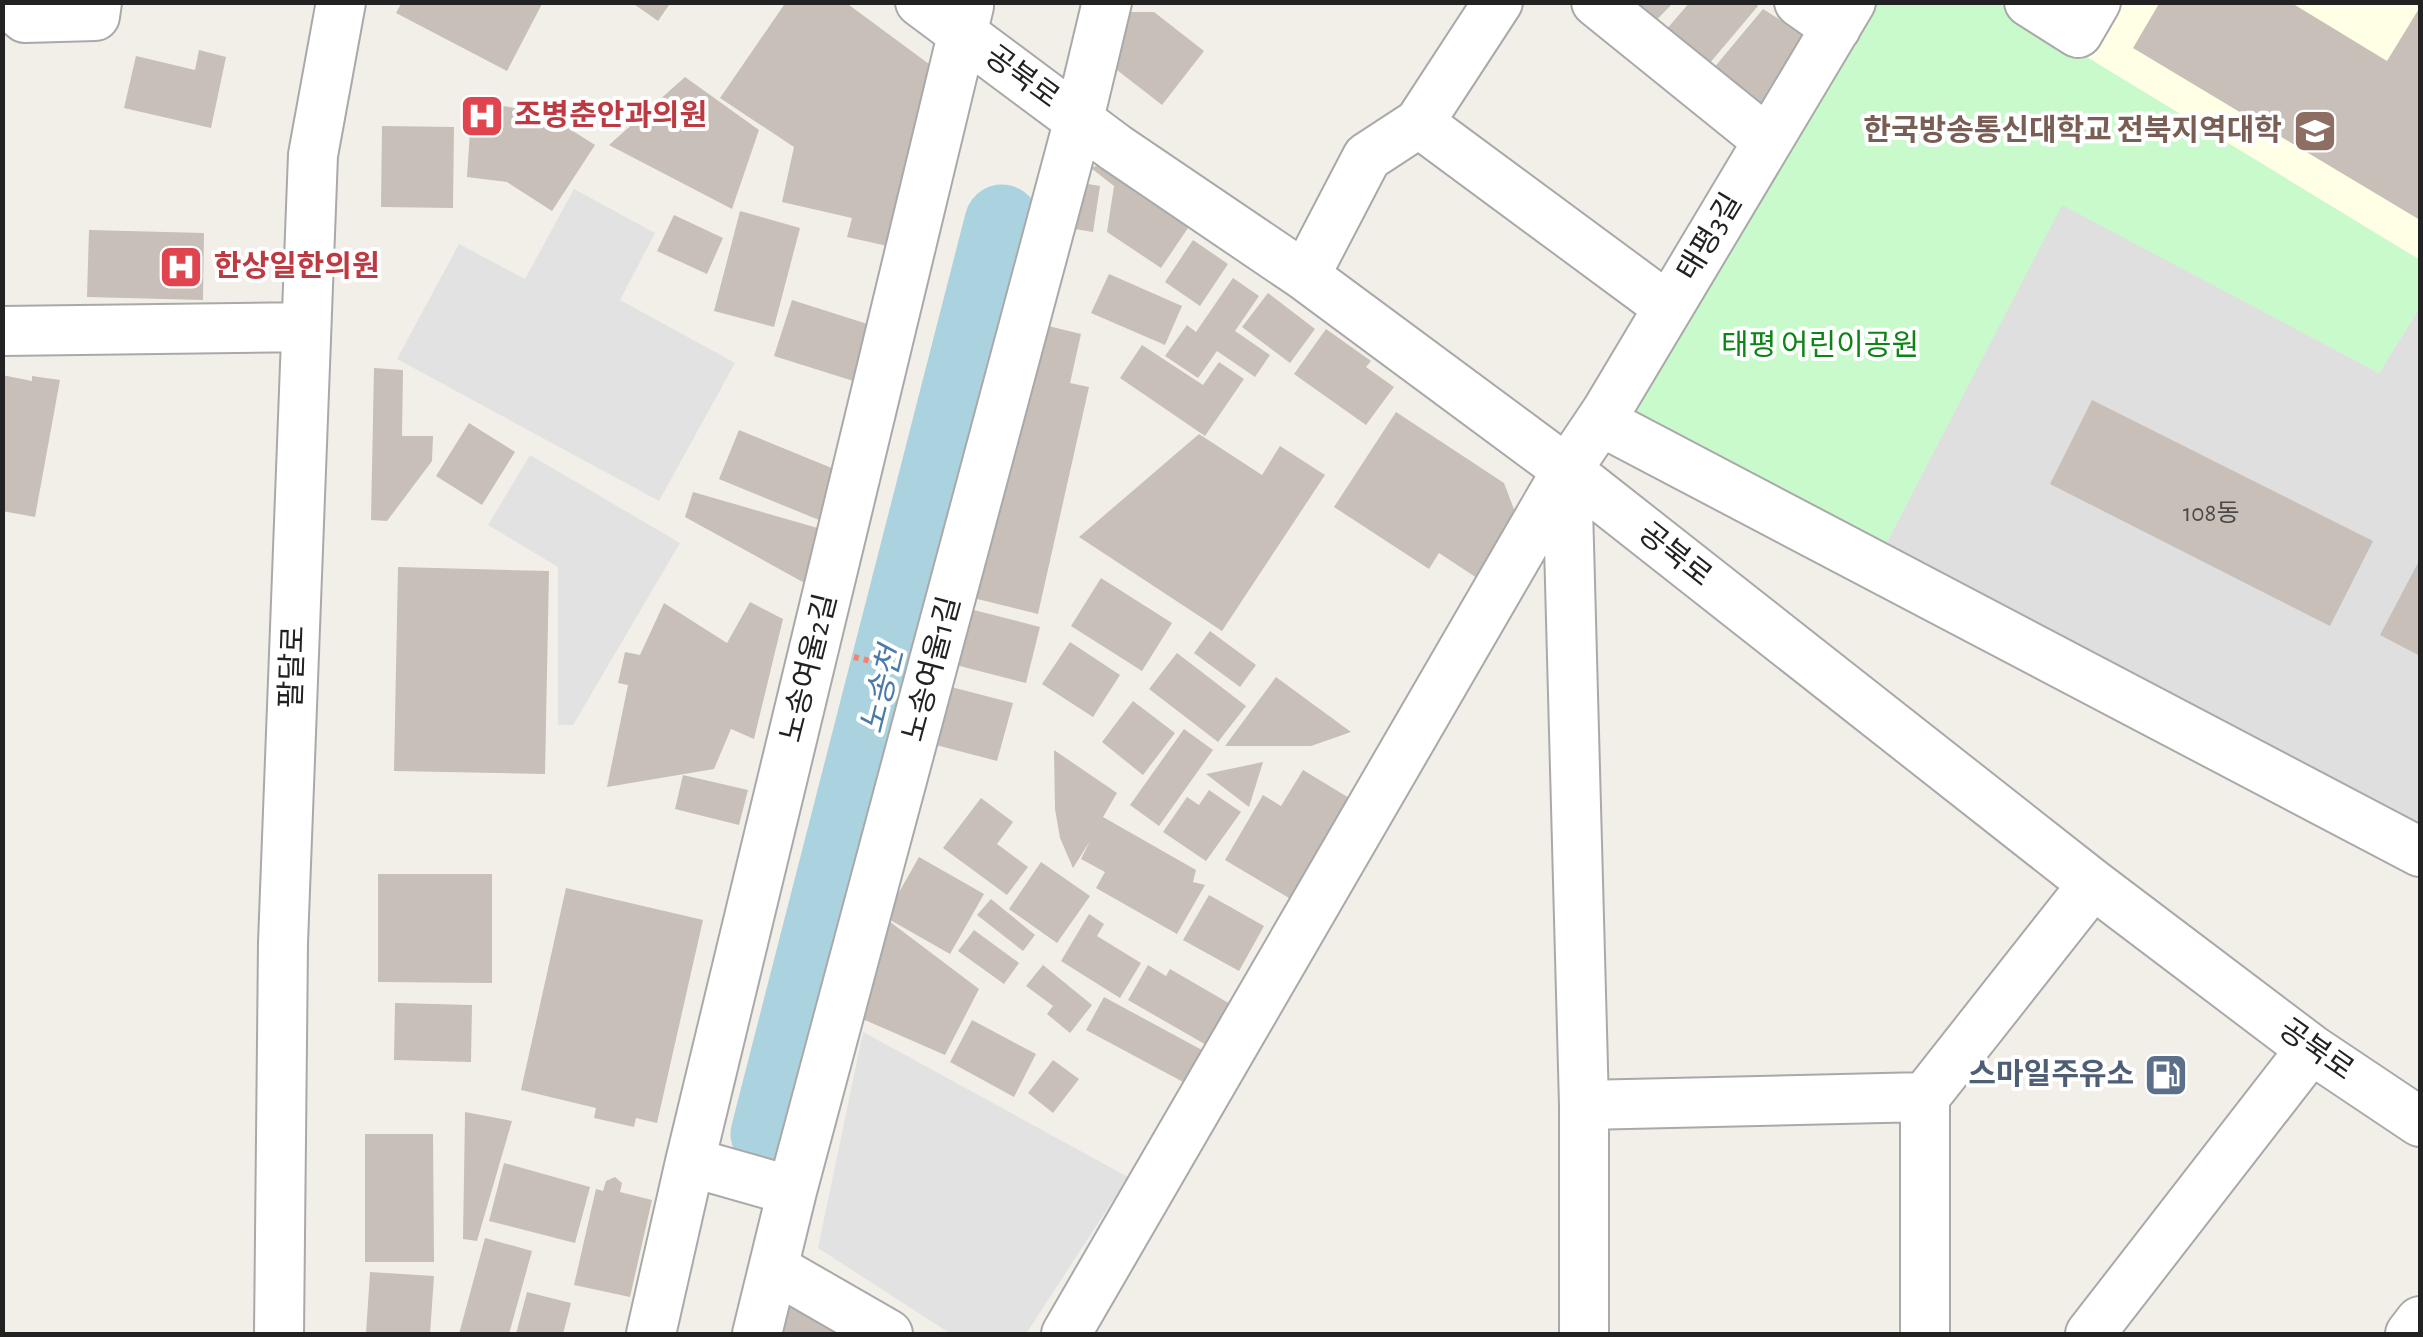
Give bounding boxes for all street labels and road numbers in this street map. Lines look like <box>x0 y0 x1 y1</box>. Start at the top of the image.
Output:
street label: 공북로 <box>980 40 1065 113</box>
street label: 태평3길 <box>1672 188 1747 286</box>
street label: 공북로 <box>1633 517 1717 592</box>
street label: 노송여울2길 <box>774 590 842 745</box>
street label: 노송여울1길 <box>896 593 966 745</box>
street label: 팔달로 <box>276 625 309 709</box>
street label: 공북로 <box>2273 1013 2359 1086</box>

